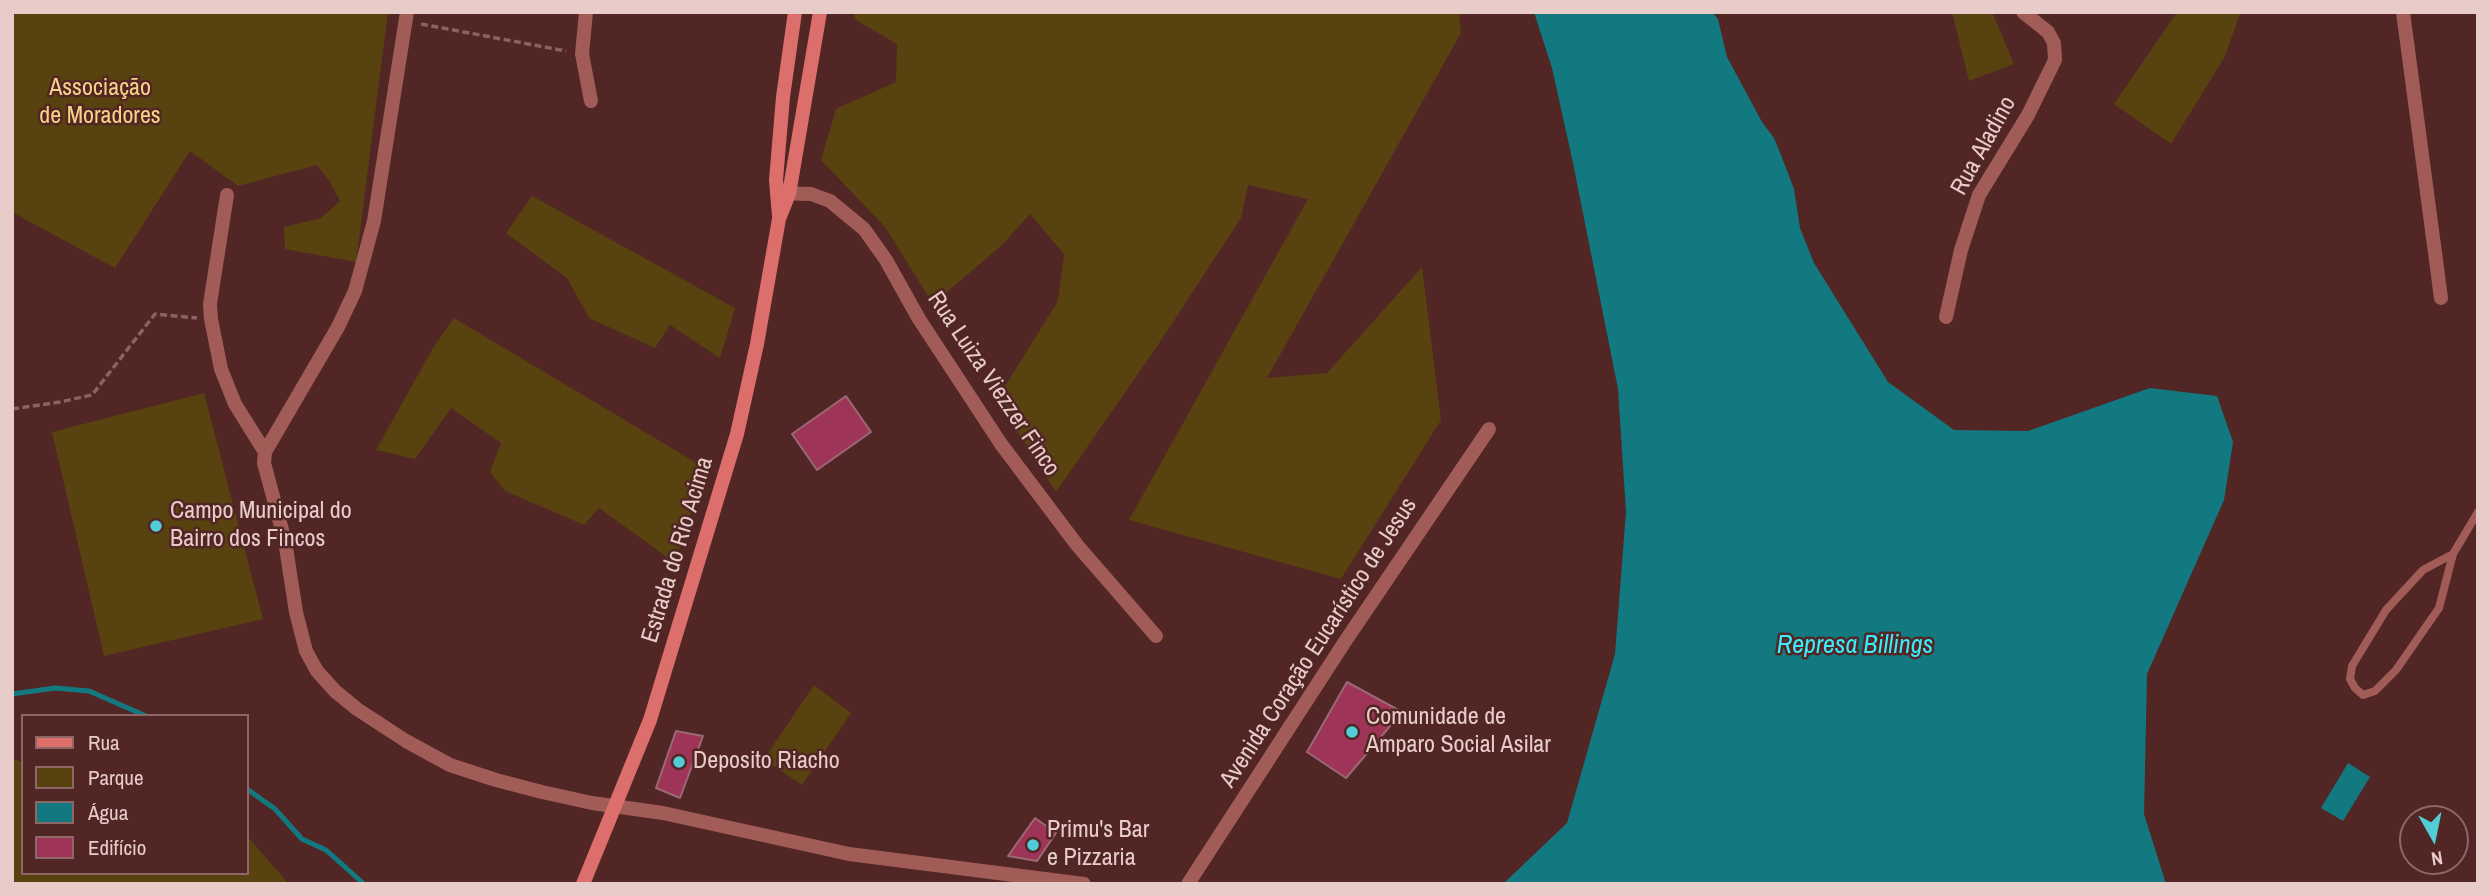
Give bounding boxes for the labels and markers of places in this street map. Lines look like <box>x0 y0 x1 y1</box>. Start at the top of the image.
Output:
place label: Campo Municipal do Bairro dos Fincos <box>170 498 352 554</box>
marker: Campo Municipal do Bairro dos Fincos <box>148 518 164 534</box>
place label: Comunidade de Amparo Social Asilar <box>1366 704 1551 760</box>
marker: Comunidade de Amparo Social Asilar <box>1344 724 1360 740</box>
place label: Deposito Riacho <box>693 748 840 776</box>
marker: Deposito Riacho <box>671 754 687 770</box>
place label: Primu's Bar e Pizzaria <box>1047 817 1149 873</box>
marker: Primu's Bar e Pizzaria <box>1025 837 1041 853</box>

